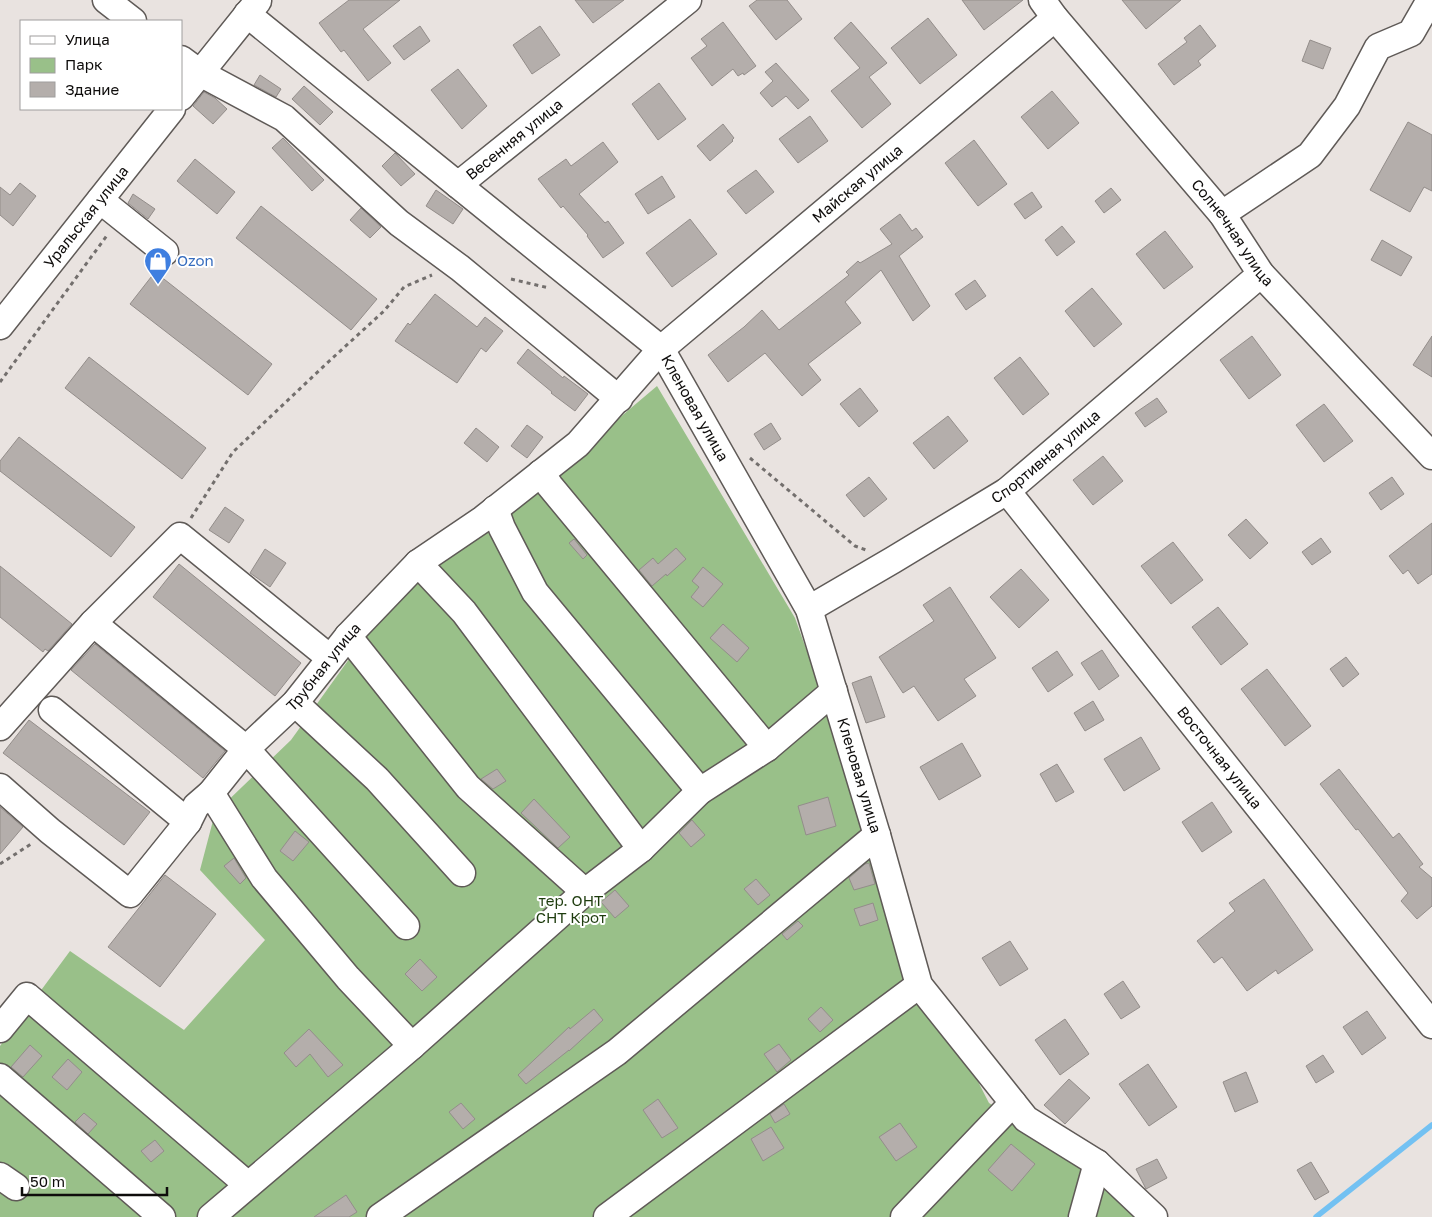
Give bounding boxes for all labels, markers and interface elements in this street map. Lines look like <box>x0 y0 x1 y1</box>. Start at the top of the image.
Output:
legend <box>20 20 182 110</box>
text: Улица <box>65 30 110 48</box>
text: Парк <box>65 55 103 73</box>
text: Здание <box>65 80 119 98</box>
street label: Весенняя улица <box>462 95 566 183</box>
street label: Майская улица <box>808 140 906 226</box>
street label: Уральская улица <box>40 162 132 271</box>
street label: Солнечная улица <box>1188 175 1278 289</box>
shop icon: Ozon <box>143 246 173 285</box>
place label: Ozon <box>177 251 214 269</box>
street label: Кленовая улица <box>658 351 733 464</box>
street label: Спортивная улица <box>988 406 1103 506</box>
street label: Трубная улица <box>282 619 364 714</box>
street label: Восточная улица <box>1174 702 1266 812</box>
street label: Кленовая улица <box>834 715 886 835</box>
park label: тер. ОНТ СНТ Крот <box>536 891 607 926</box>
scale bar <box>22 1164 168 1196</box>
text: 50 m <box>30 1172 65 1190</box>

